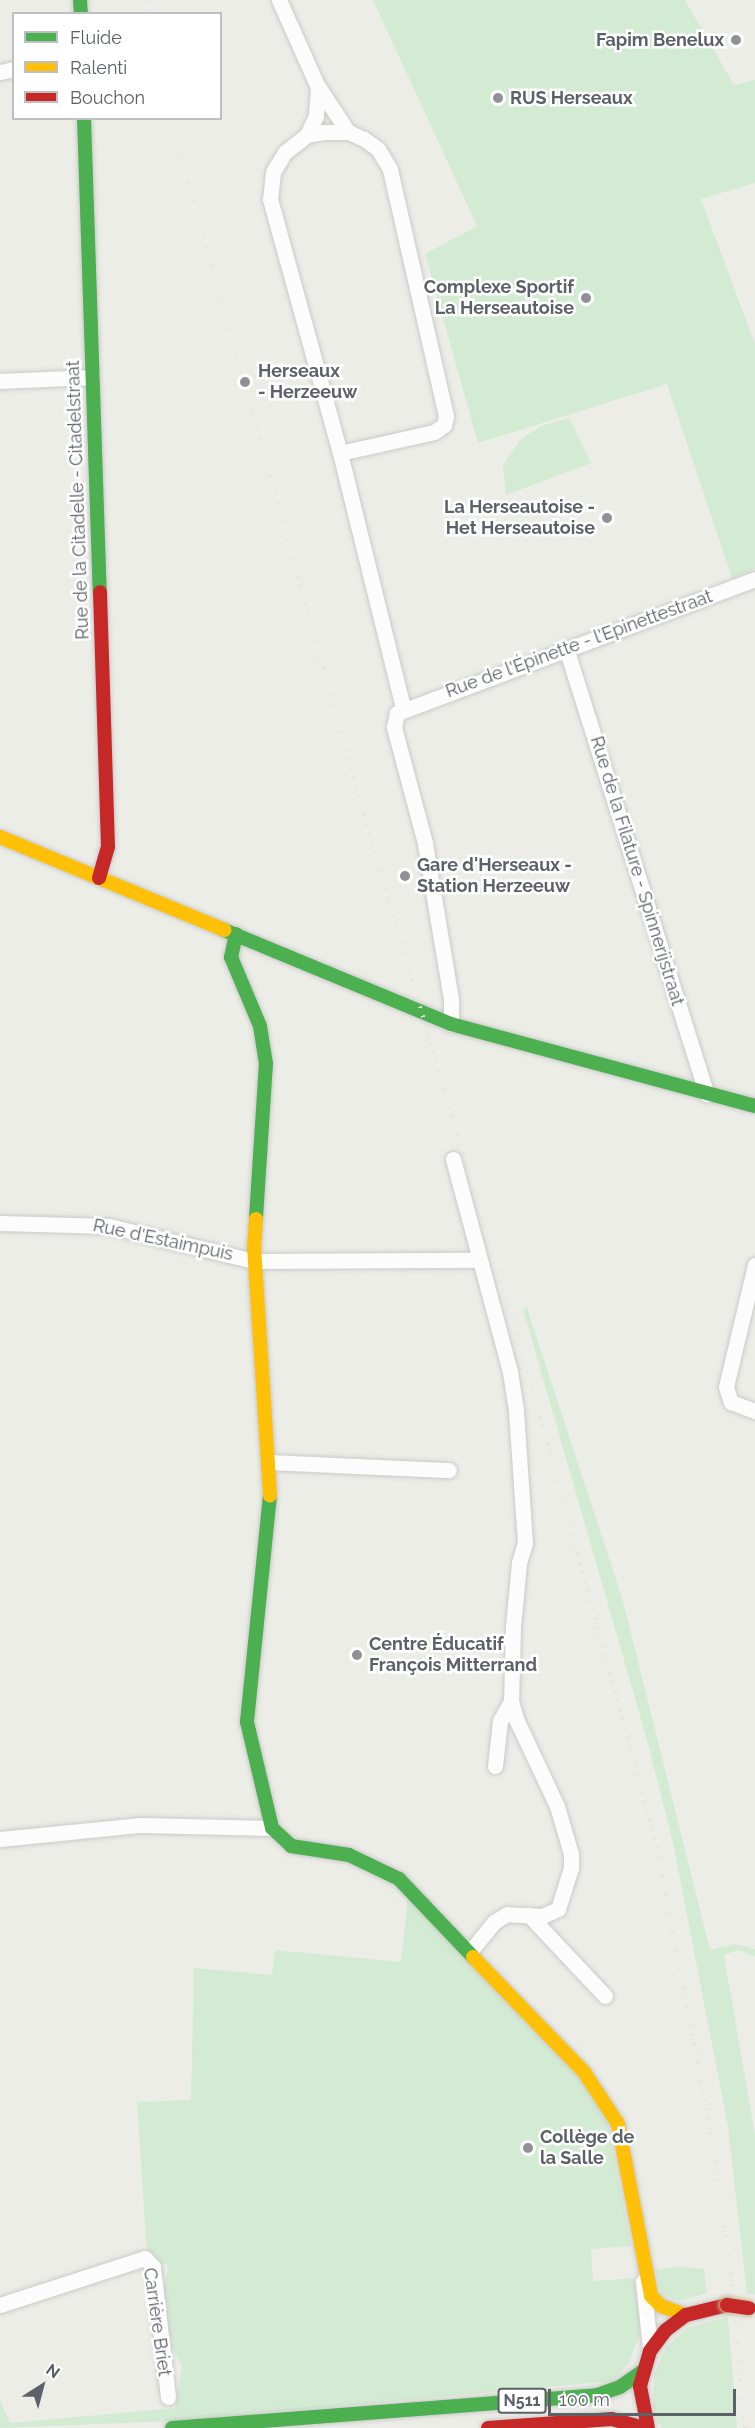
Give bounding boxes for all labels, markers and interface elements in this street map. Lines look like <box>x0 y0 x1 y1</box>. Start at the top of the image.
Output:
legend <box>12 12 222 120</box>
text: Fluide <box>70 27 122 48</box>
place label: Fapim Benelux <box>596 29 724 51</box>
marker: Fapim Benelux <box>729 33 743 47</box>
text: Ralenti <box>70 57 127 78</box>
text: Bouchon <box>70 87 145 108</box>
place label: RUS Herseaux <box>510 87 632 109</box>
marker: RUS Herseaux <box>491 91 505 105</box>
place label: Complexe Sportif La Herseautoise <box>424 277 574 320</box>
marker: Complexe Sportif La Herseautoise <box>579 291 593 305</box>
street label: Rue de la Citadelle - Citadelstraat <box>62 360 94 640</box>
place label: Herseaux - Herzeeuw <box>258 361 357 404</box>
marker: Herseaux - Herzeeuw <box>236 373 254 391</box>
place label: La Herseautoise - Het Herseautoise <box>444 497 595 540</box>
marker: La Herseautoise - Het Herseautoise <box>600 511 614 525</box>
street label: Rue de l'Épinette - l'Epinettestraat <box>443 586 715 702</box>
street label: Rue de la Filature - Spinnerijstraat <box>586 734 688 1008</box>
place label: Gare d'Herseaux - Station Herzeeuw <box>417 855 572 898</box>
marker: Gare d'Herseaux - Station Herzeeuw <box>398 869 412 883</box>
street label: Rue d'Estaimpuis <box>91 1215 235 1265</box>
place label: Centre Éducatif François Mitterrand <box>369 1634 537 1676</box>
marker: Centre Éducatif François Mitterrand <box>350 1648 364 1662</box>
place label: Collège de la Salle <box>540 2127 634 2170</box>
marker: Collège de la Salle <box>521 2141 535 2155</box>
street label: Carrière Briet <box>139 2266 175 2378</box>
north arrow <box>12 2356 72 2416</box>
text: N <box>42 2360 63 2382</box>
scale bar <box>551 2377 738 2415</box>
road number: N511 <box>496 2388 548 2414</box>
text: 100 m <box>559 2389 610 2410</box>

